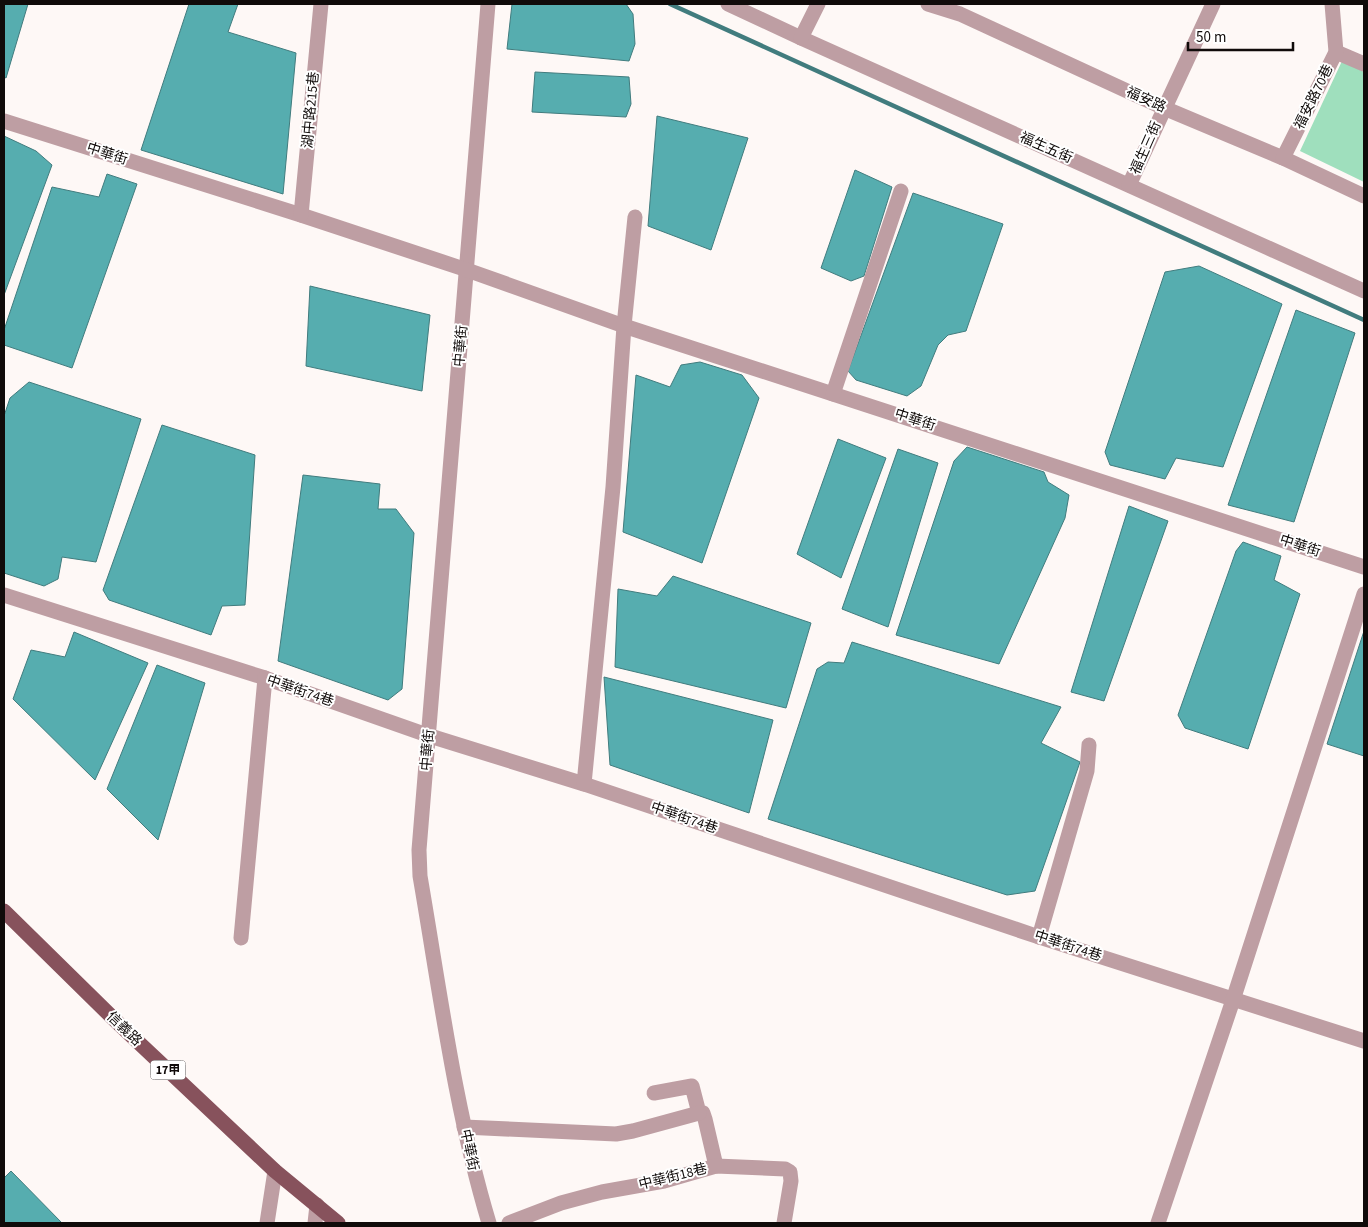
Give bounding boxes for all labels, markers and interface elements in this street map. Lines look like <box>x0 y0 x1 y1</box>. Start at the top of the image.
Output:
scale bar <box>1188 20 1293 52</box>
text: 50 m <box>1196 27 1226 48</box>
street label: 福安路70巷 <box>1290 61 1338 133</box>
street label: 湖中路215巷 <box>298 71 324 149</box>
street label: 福安路 <box>1123 82 1169 118</box>
street label: 福生三街 <box>1125 118 1167 178</box>
street label: 福生五街 <box>1016 127 1076 169</box>
street label: 中華街 <box>84 138 130 170</box>
street label: 中華街 <box>449 324 473 368</box>
street label: 中華街 <box>892 404 938 436</box>
street label: 中華街 <box>1277 530 1323 562</box>
street label: 中華街74巷 <box>264 670 336 712</box>
street label: 中華街 <box>416 728 440 772</box>
street label: 中華街74巷 <box>648 797 720 839</box>
street label: 中華街74巷 <box>1032 926 1104 966</box>
street label: 信義路 <box>102 1007 146 1051</box>
road number: 17甲 <box>150 1060 186 1080</box>
street label: 中華街 <box>455 1127 483 1173</box>
street label: 中華街18巷 <box>637 1159 709 1195</box>

